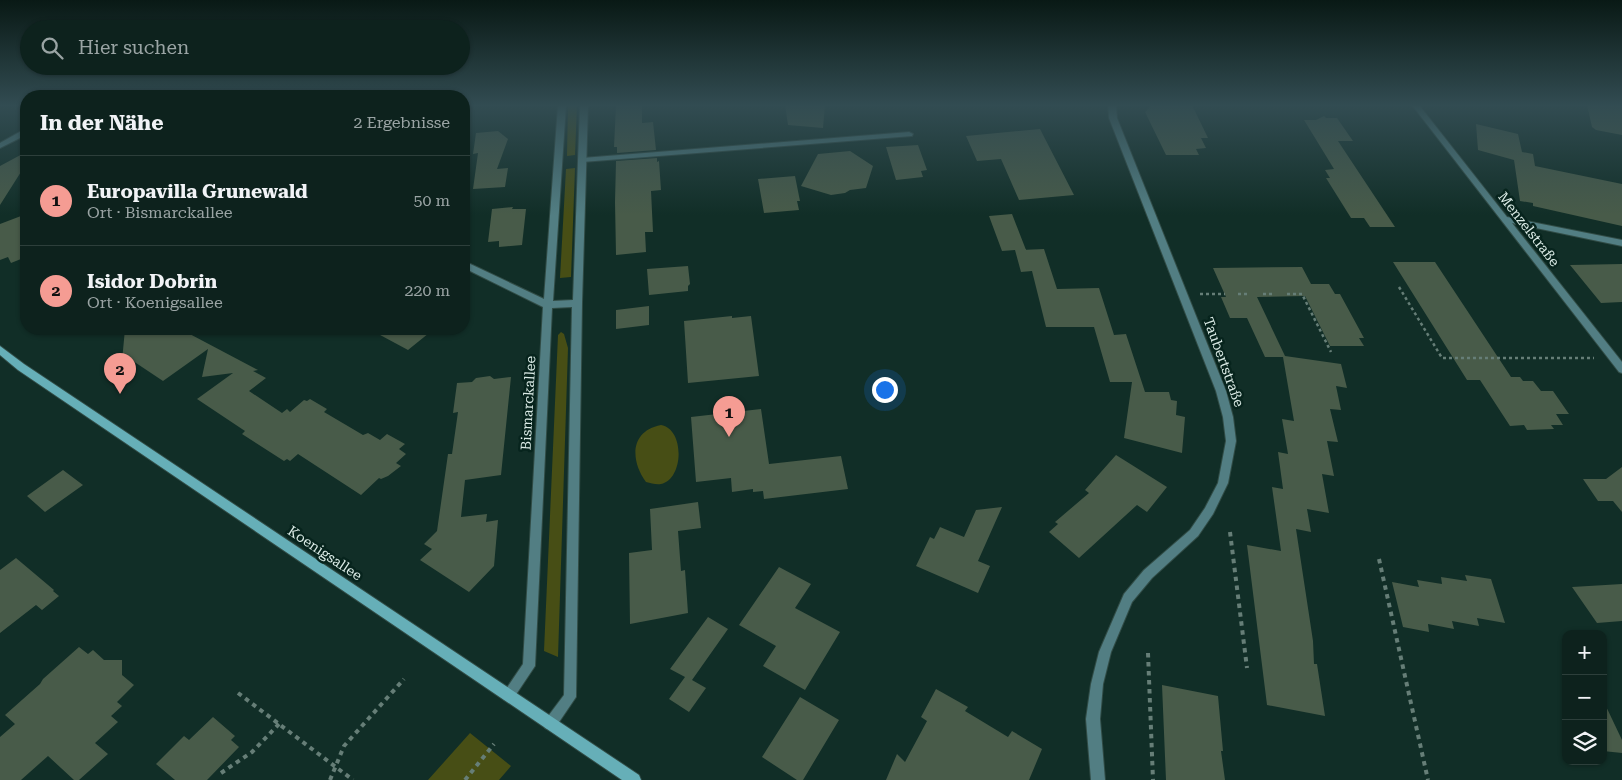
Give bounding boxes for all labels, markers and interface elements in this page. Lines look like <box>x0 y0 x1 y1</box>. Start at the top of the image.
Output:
search box <box>20 20 470 75</box>
icon: search <box>38 34 66 62</box>
text: Hier suchen <box>78 36 189 59</box>
text: In der Nähe <box>40 111 163 135</box>
text: 2 Ergebnisse <box>353 113 450 132</box>
text: Europavilla Grunewald <box>87 180 308 203</box>
street label: Menzelstraße <box>1495 189 1563 270</box>
text: 1 <box>52 191 60 210</box>
text: 50 m <box>413 191 450 210</box>
text: Ort · Bismarckallee <box>87 203 233 222</box>
text: Isidor Dobrin <box>87 270 217 293</box>
text: 2 <box>52 281 60 300</box>
text: 220 m <box>404 281 450 300</box>
text: Ort · Koenigsallee <box>87 293 223 312</box>
street label: Taubertstraße <box>1200 315 1248 409</box>
pin: 2 <box>104 353 136 394</box>
street label: Bismarckallee <box>518 355 538 451</box>
your location <box>872 377 898 403</box>
pin: 1 <box>713 396 745 437</box>
street label: Koenigsallee <box>285 522 365 584</box>
map controls <box>1562 630 1607 765</box>
button: + <box>1562 630 1607 675</box>
button: − <box>1562 675 1607 720</box>
button: layers <box>1562 720 1607 765</box>

